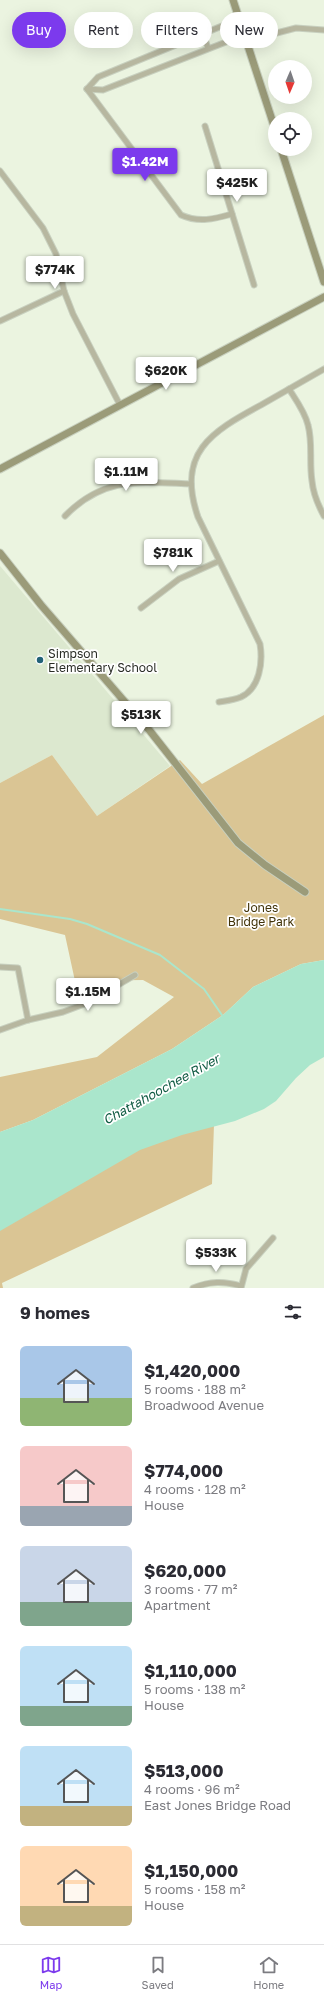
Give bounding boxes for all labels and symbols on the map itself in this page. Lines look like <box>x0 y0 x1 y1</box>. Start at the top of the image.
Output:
north arrow <box>268 60 312 104</box>
pin: $1.42M <box>112 148 178 182</box>
pin: $425K <box>209 169 265 203</box>
pin: $774K <box>27 256 83 290</box>
pin: $620K <box>138 357 194 391</box>
pin: $1.11M <box>93 458 159 492</box>
pin: $781K <box>145 539 201 573</box>
place label: Simpson Elementary School <box>48 646 157 675</box>
marker: Simpson Elementary School <box>35 655 45 665</box>
pin: $513K <box>113 701 169 735</box>
park label: Jones Bridge Park <box>228 900 295 929</box>
pin: $1.15M <box>55 978 121 1012</box>
water label: Chattahoochee River <box>100 1049 224 1128</box>
pin: $533K <box>188 1239 244 1273</box>

